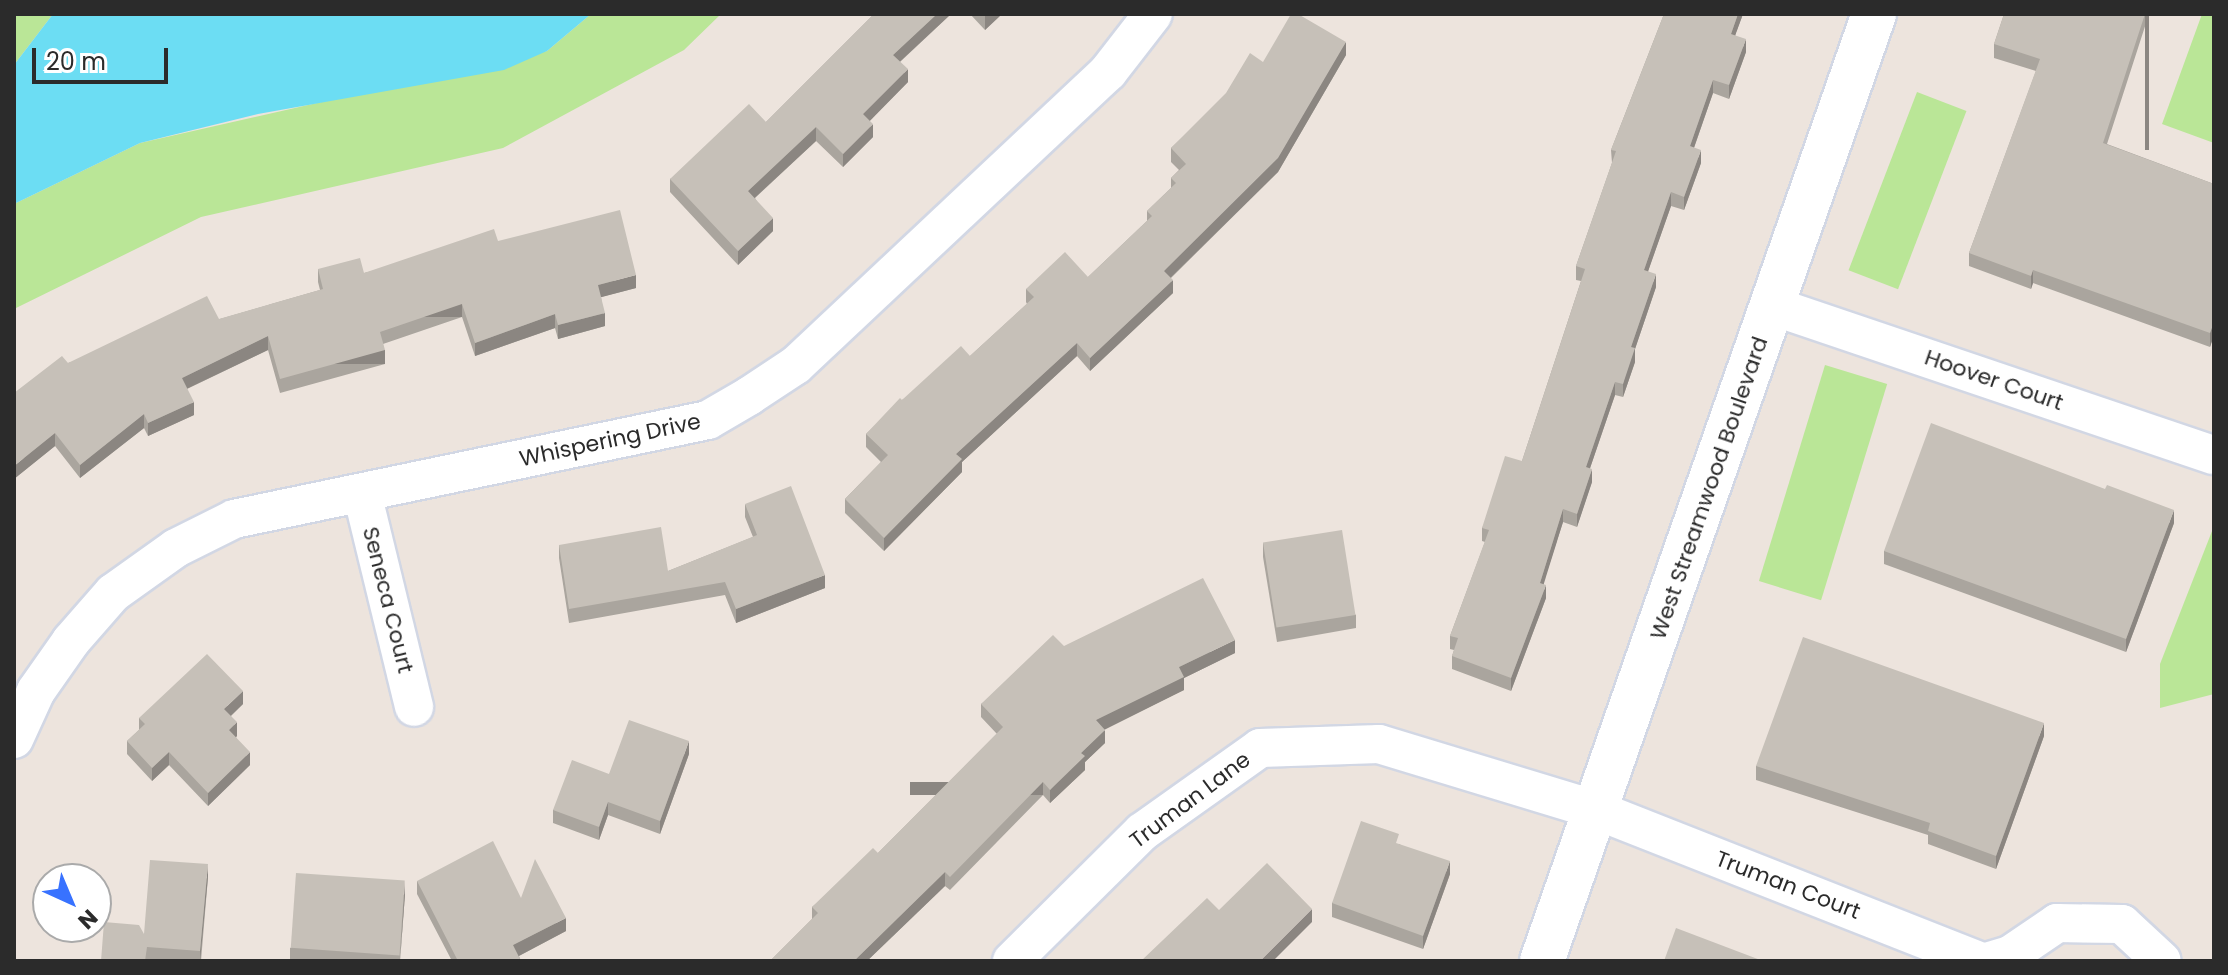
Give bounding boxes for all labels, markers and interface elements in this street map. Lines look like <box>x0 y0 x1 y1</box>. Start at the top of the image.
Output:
scale bar <box>36 32 172 82</box>
text: 20 m <box>46 45 106 78</box>
street label: West Streamwood Boulevard <box>1645 333 1773 643</box>
street label: Hoover Court <box>1921 344 2067 416</box>
street label: Whispering Drive <box>517 408 703 472</box>
street label: Seneca Court <box>357 524 419 676</box>
street label: Truman Lane <box>1125 746 1255 854</box>
street label: Truman Court <box>1712 845 1864 925</box>
north arrow <box>32 863 112 943</box>
text: N <box>71 902 104 936</box>

